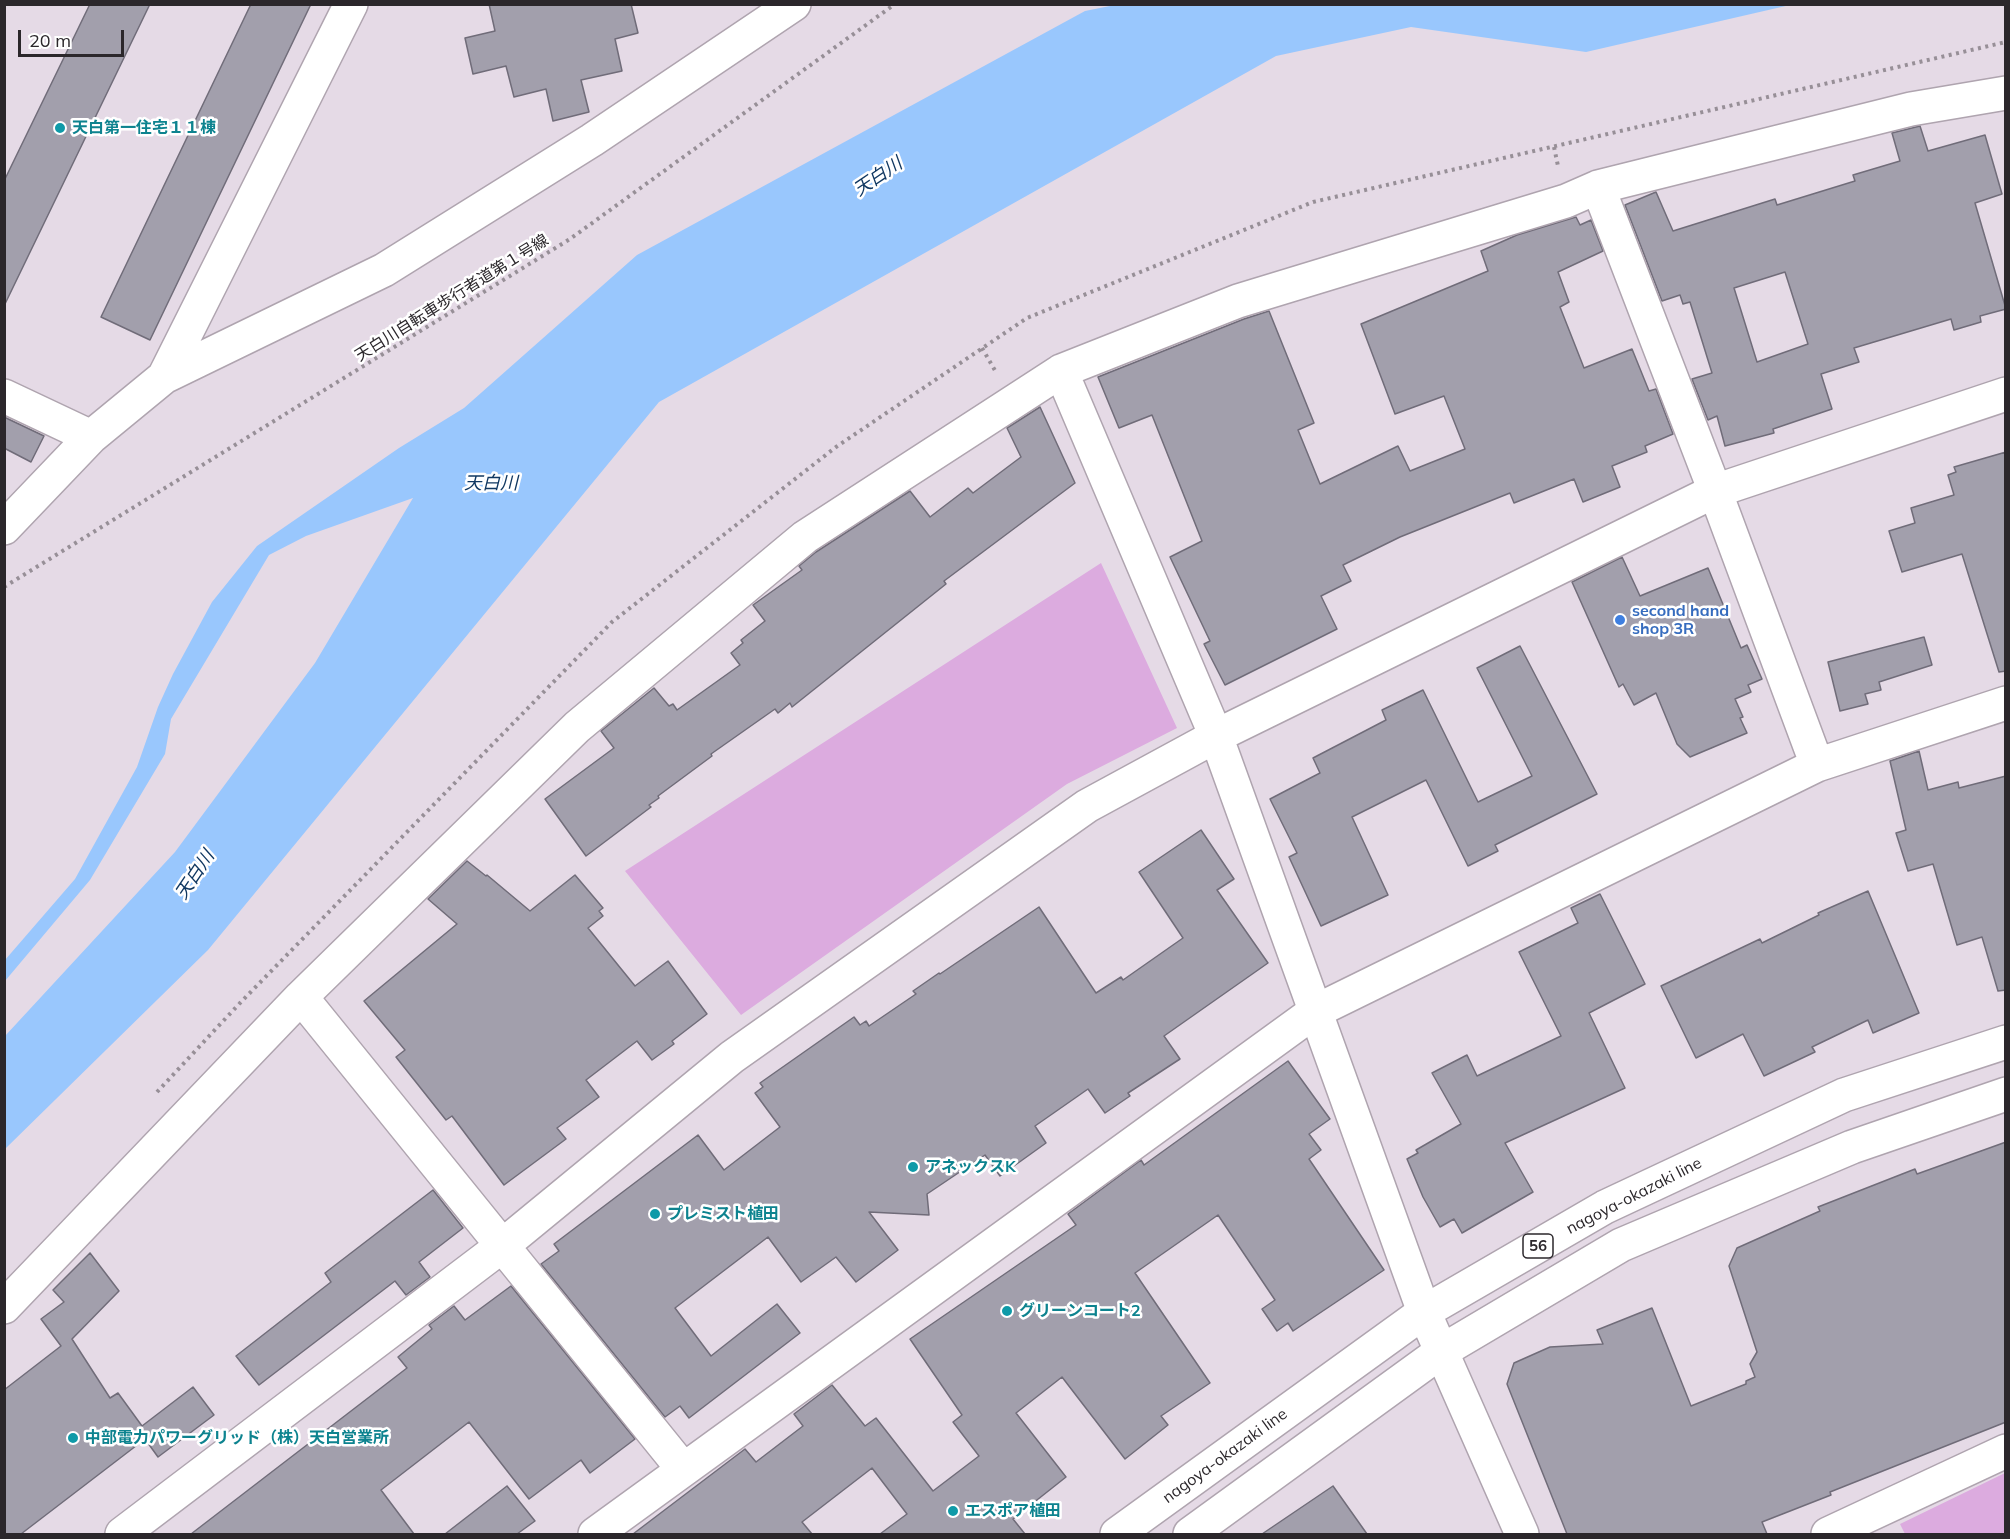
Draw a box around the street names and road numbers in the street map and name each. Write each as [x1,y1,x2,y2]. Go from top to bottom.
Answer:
street label: 天白川自転車歩行者道第１号線 [352,231,552,365]
street label: nagoya-okazaki line [1563,1154,1705,1238]
road number: 56 [1523,1234,1553,1258]
street label: nagoya-okazaki line [1159,1404,1291,1508]

